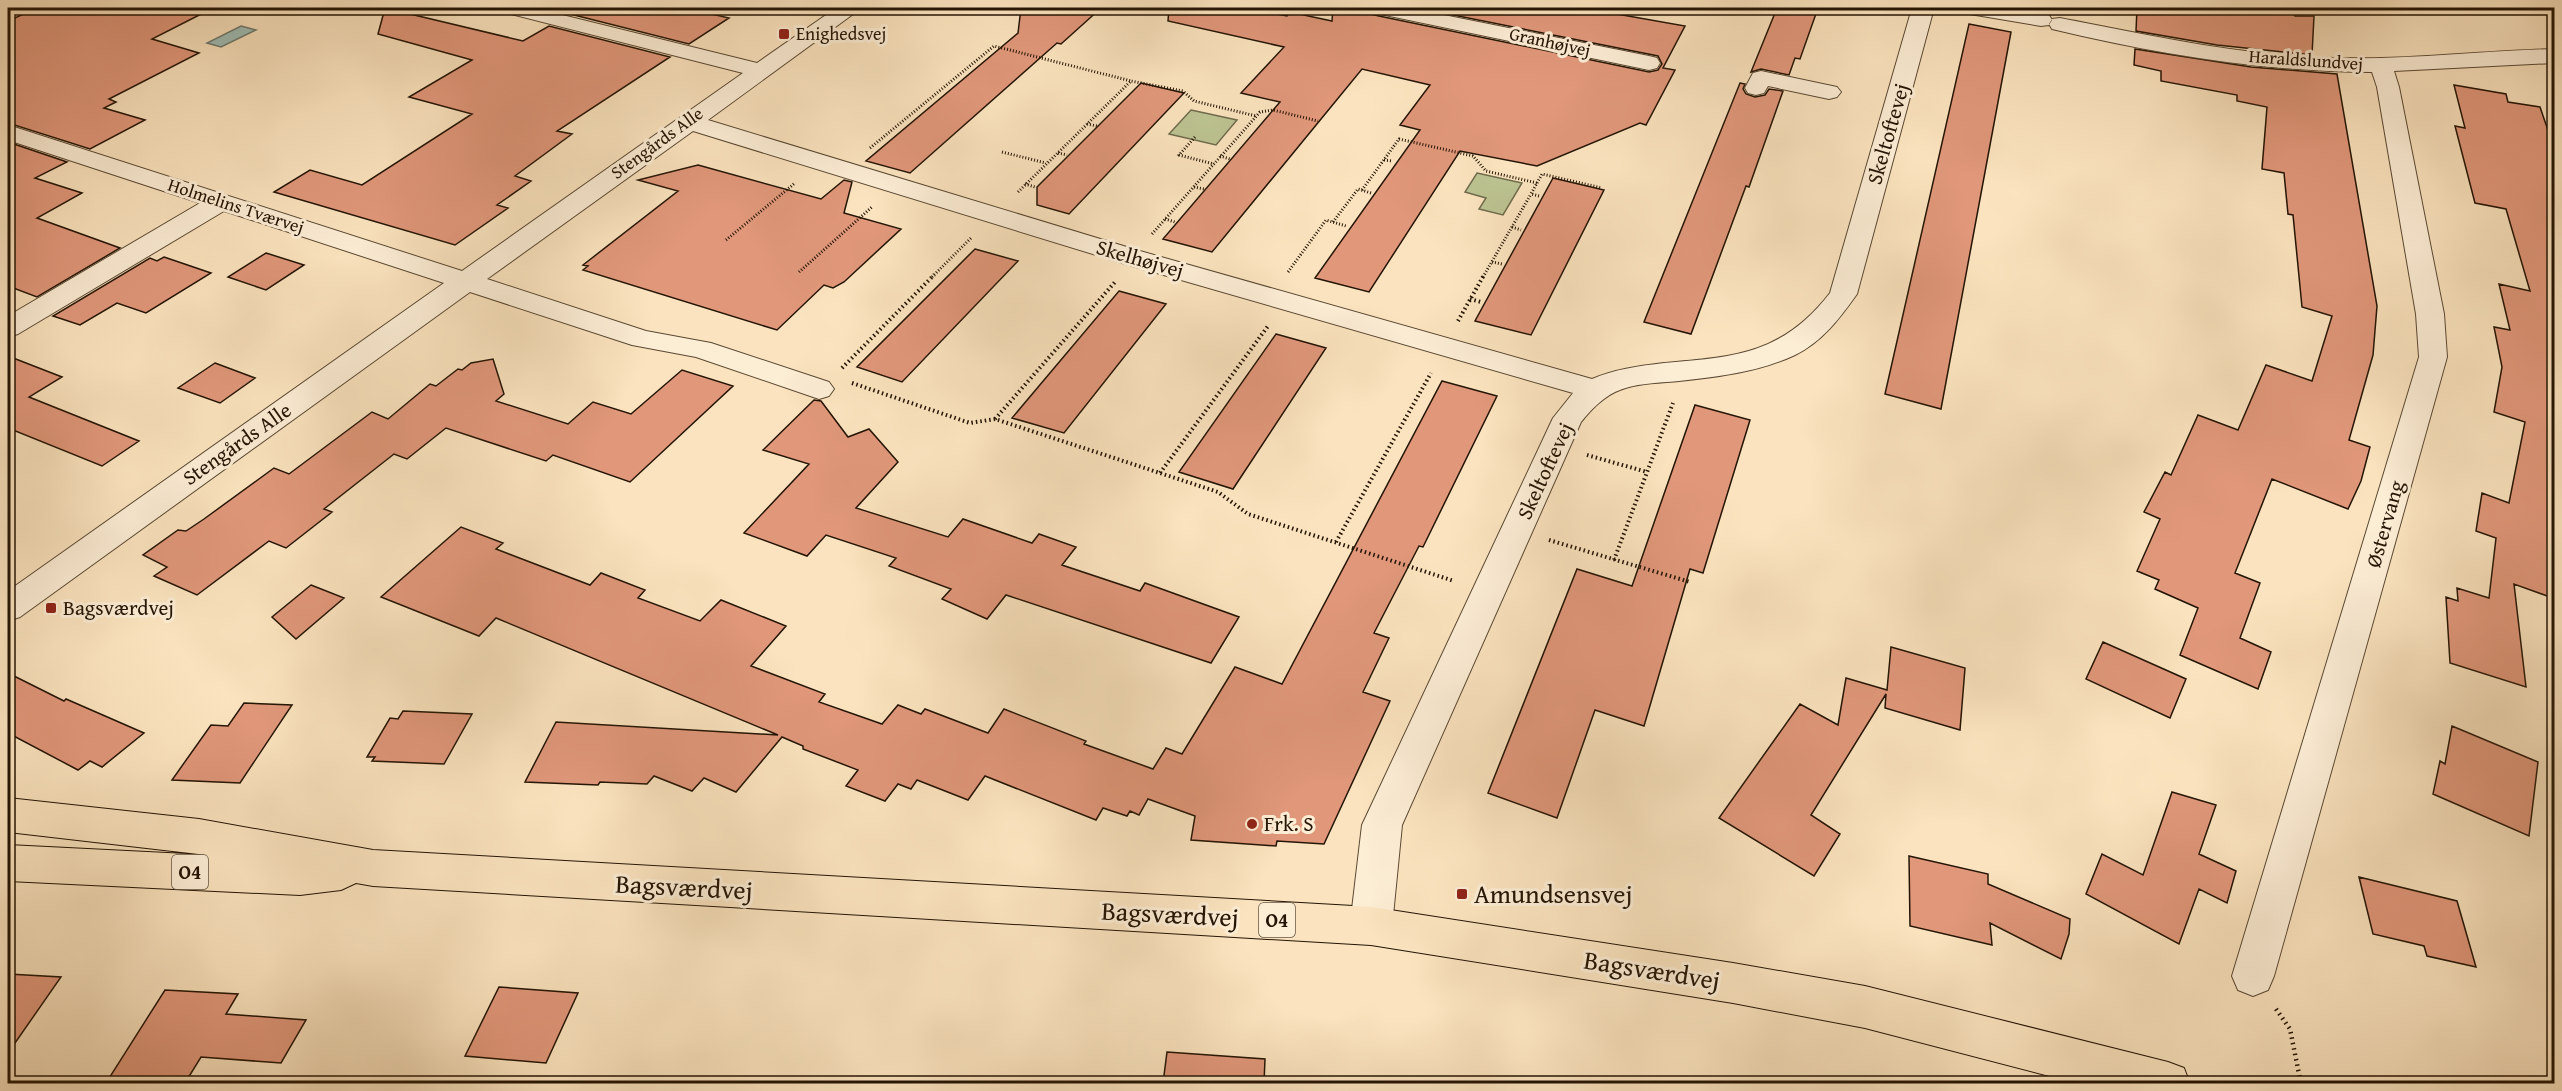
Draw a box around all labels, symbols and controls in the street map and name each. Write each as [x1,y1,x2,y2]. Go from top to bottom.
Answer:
place label: Enighedsvej [796,20,886,47]
street label: Granhøjvej [1507,20,1593,63]
marker: Enighedsvej [777,27,791,41]
street label: Haraldslundvej [2248,42,2364,77]
street label: Skeltoftevej [1858,80,1917,188]
street label: Stengårds Alle [605,100,709,185]
street label: Holmelins Tværvej [165,171,308,240]
street label: Skelhøjvej [1093,231,1188,286]
street label: Stengårds Alle [176,394,298,493]
street label: Skeltoftevej [1509,417,1581,524]
street label: Østervang [2357,476,2412,571]
place label: Bagsværdvej [63,592,174,623]
marker: Bagsværdvej [44,601,58,615]
place label: Frk. S [1264,808,1314,839]
marker: Frk. S [1245,817,1259,831]
road number: O4 [172,855,208,889]
street label: Bagsværdvej [614,863,754,910]
place label: Amundsensvej [1474,874,1633,913]
marker: Amundsensvej [1455,887,1469,901]
street label: Bagsværdvej [1100,890,1240,937]
road number: O4 [1259,903,1295,937]
street label: Bagsværdvej [1581,939,1723,1000]

